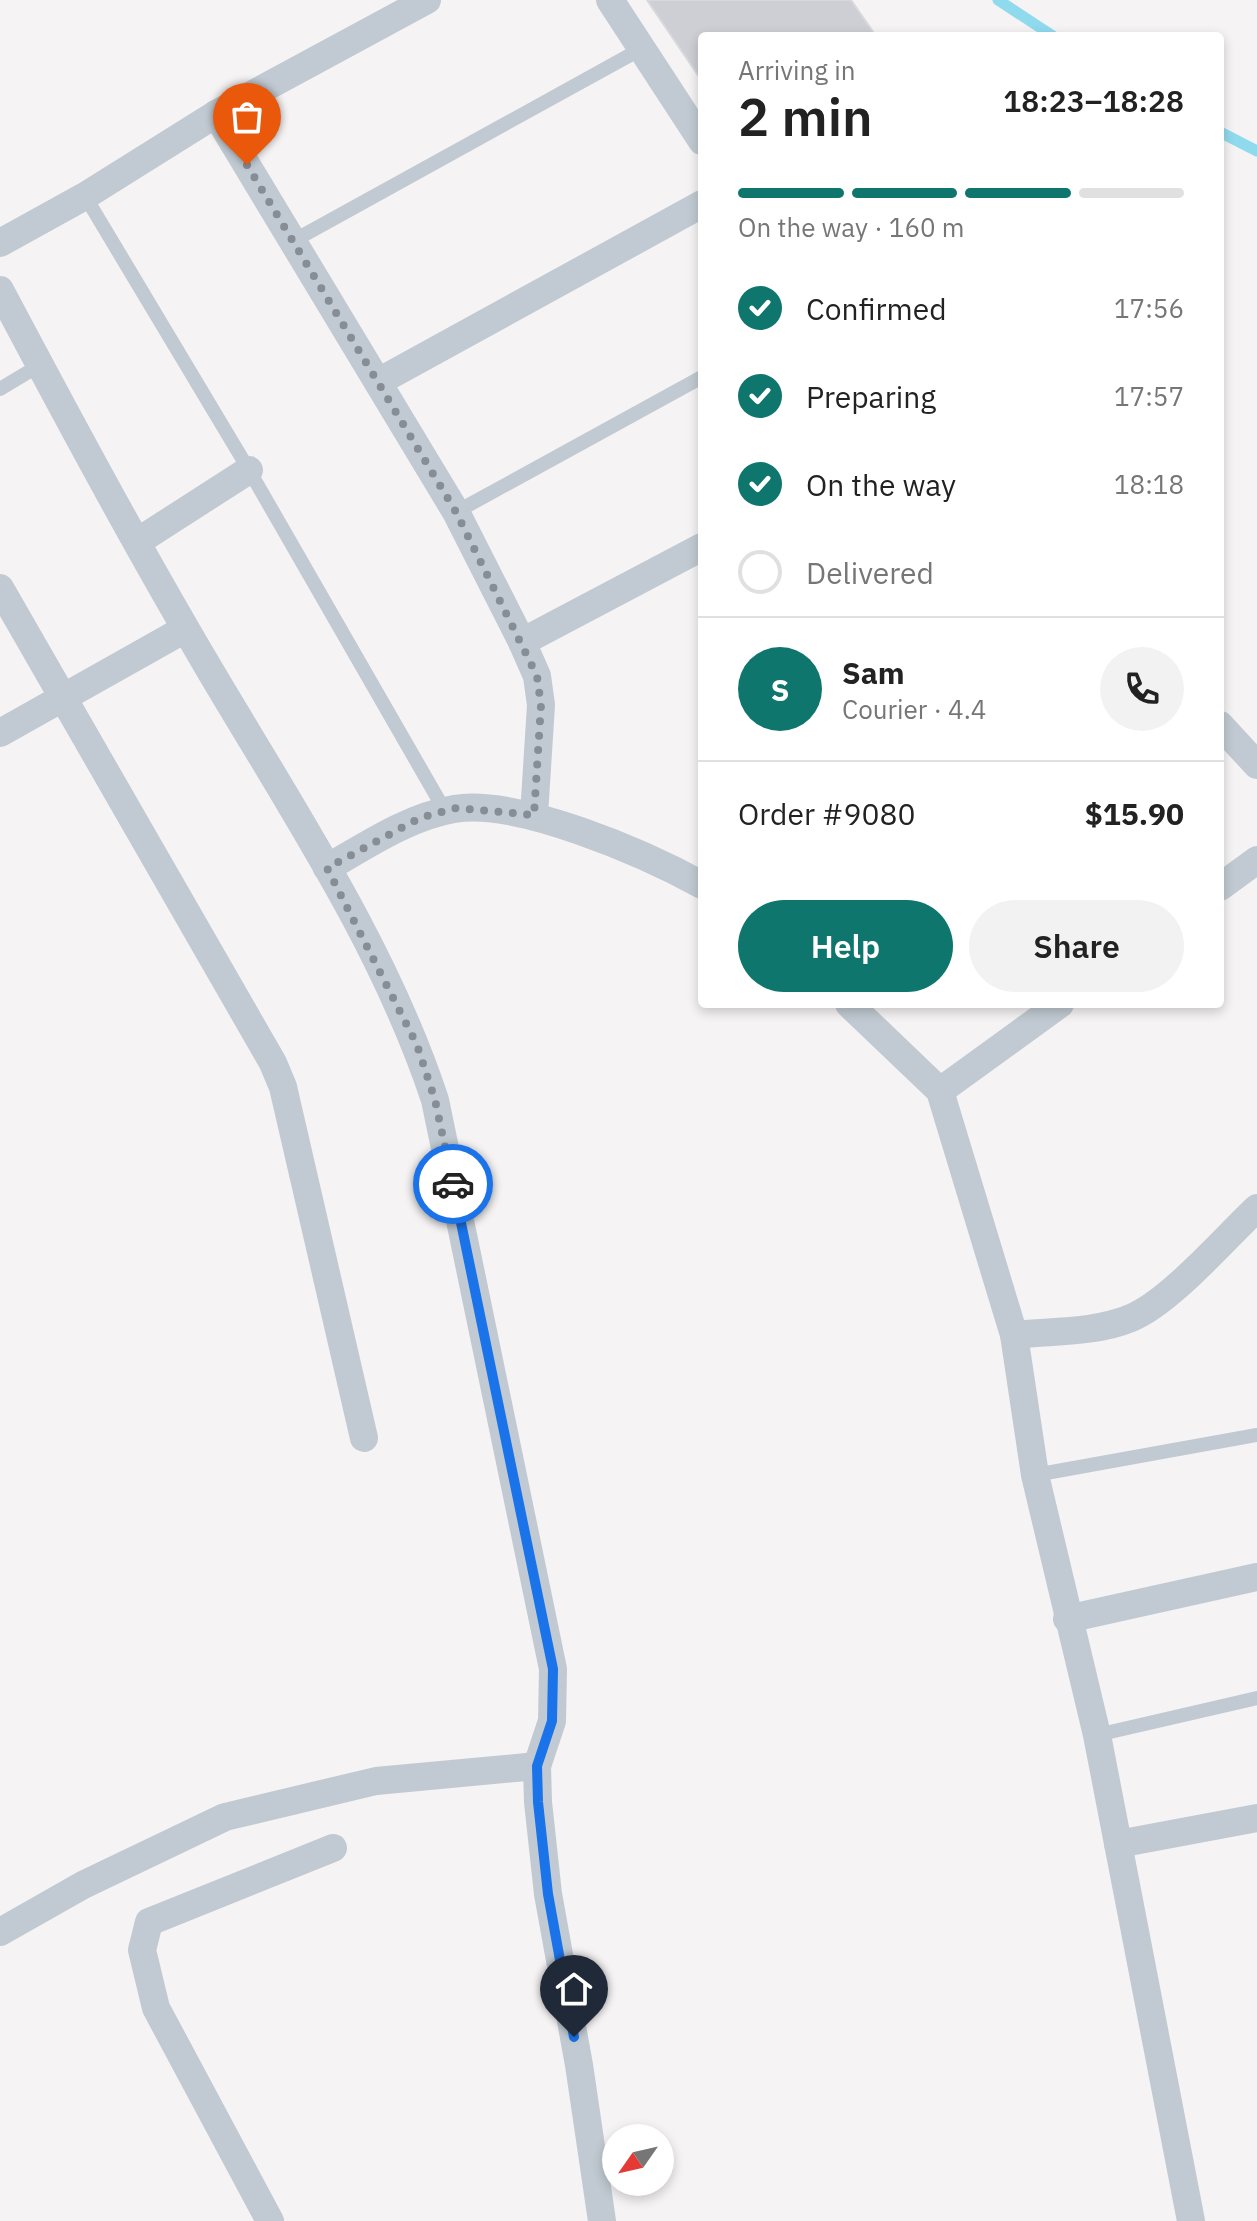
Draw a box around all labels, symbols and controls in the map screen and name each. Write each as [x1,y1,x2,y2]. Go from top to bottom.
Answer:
text: Arriving in [738,53,855,87]
text: 18:23–18:28 [1003,81,1184,120]
pin [213,83,281,165]
text: 2 min [738,83,873,150]
icon: bag [225,95,269,139]
text: On the way · 160 m [738,210,964,244]
icon: check [738,286,782,330]
text: Confirmed [806,289,947,328]
text: 17:56 [1114,291,1184,325]
icon: check [738,374,782,418]
text: Preparing [806,377,936,416]
text: 17:57 [1114,379,1184,413]
icon: check [738,462,782,506]
text: On the way [806,465,956,504]
text: 18:18 [1114,467,1184,501]
text: Delivered [806,553,934,592]
button: phone [1100,647,1184,731]
text: Sam [842,653,905,692]
text: S [771,670,789,709]
text: Courier · 4.4 [842,692,986,726]
text: Order #9080 [738,794,915,833]
text: $15.90 [1085,794,1184,833]
button: Help [738,900,953,992]
button: Share [969,900,1184,992]
courier [413,1144,493,1224]
icon: car [431,1162,475,1206]
pin [540,1955,608,2037]
icon: home [552,1967,596,2011]
north arrow [602,2124,674,2196]
map controls [602,2124,674,2196]

